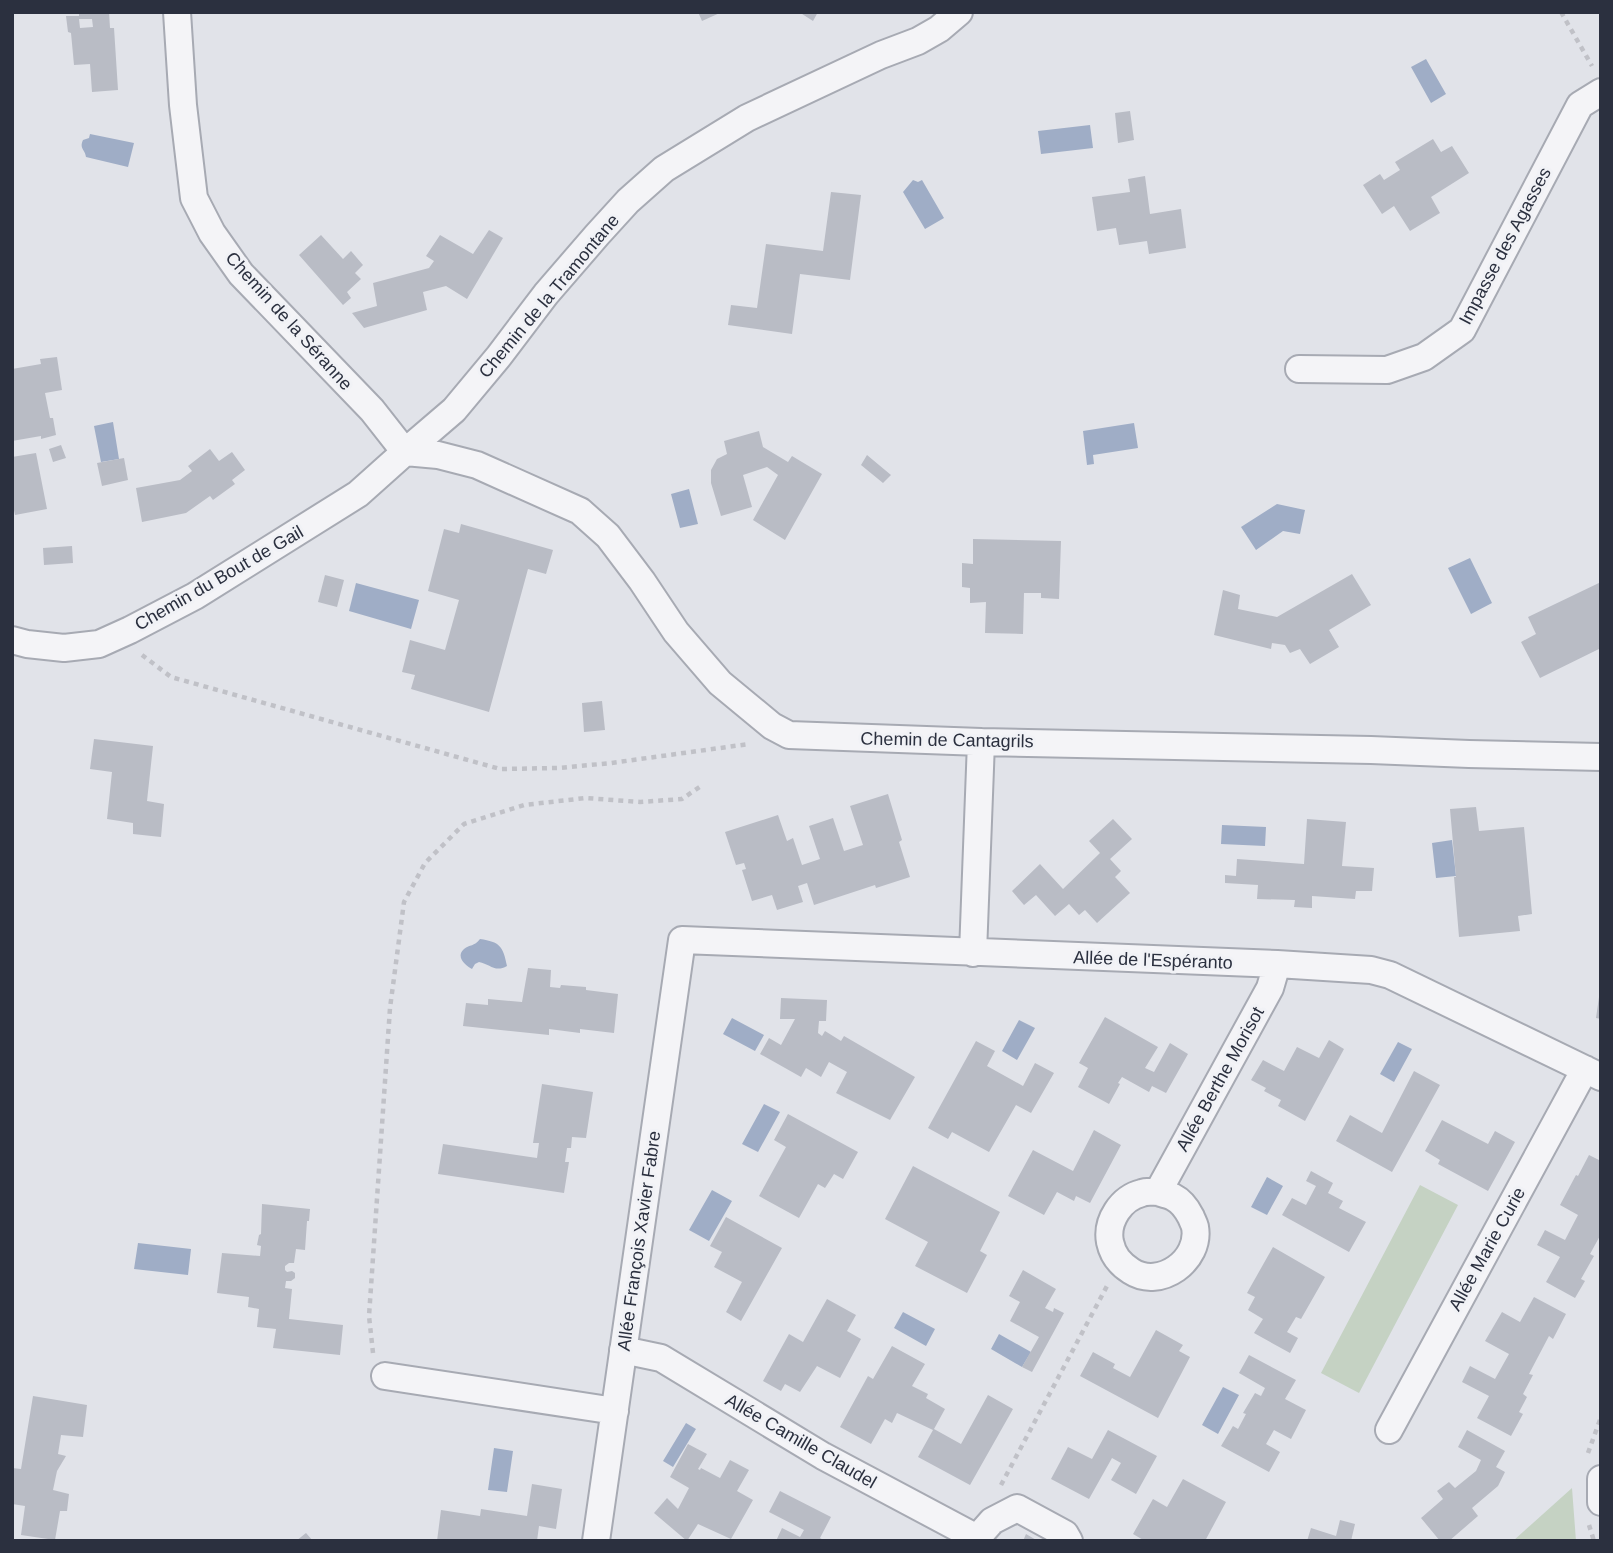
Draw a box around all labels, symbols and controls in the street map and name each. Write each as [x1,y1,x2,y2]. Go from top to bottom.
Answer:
street label: Impasse des Agasses [1455,164,1555,328]
street label: Chemin de la Tramontane [475,210,623,382]
street label: Chemin de la Séranne [222,248,356,394]
street label: Chemin du Bout de Gail [131,522,307,634]
street label: Chemin de Cantagrils [860,728,1034,752]
street label: Allée de l'Espéranto [1073,947,1233,973]
street label: Allée Berthe Morisot [1172,1003,1268,1155]
street label: Allée François Xavier Fabre [614,1130,664,1352]
street label: Allée Marie Curie [1445,1184,1529,1314]
street label: Allée Camille Claudel [722,1390,880,1492]

